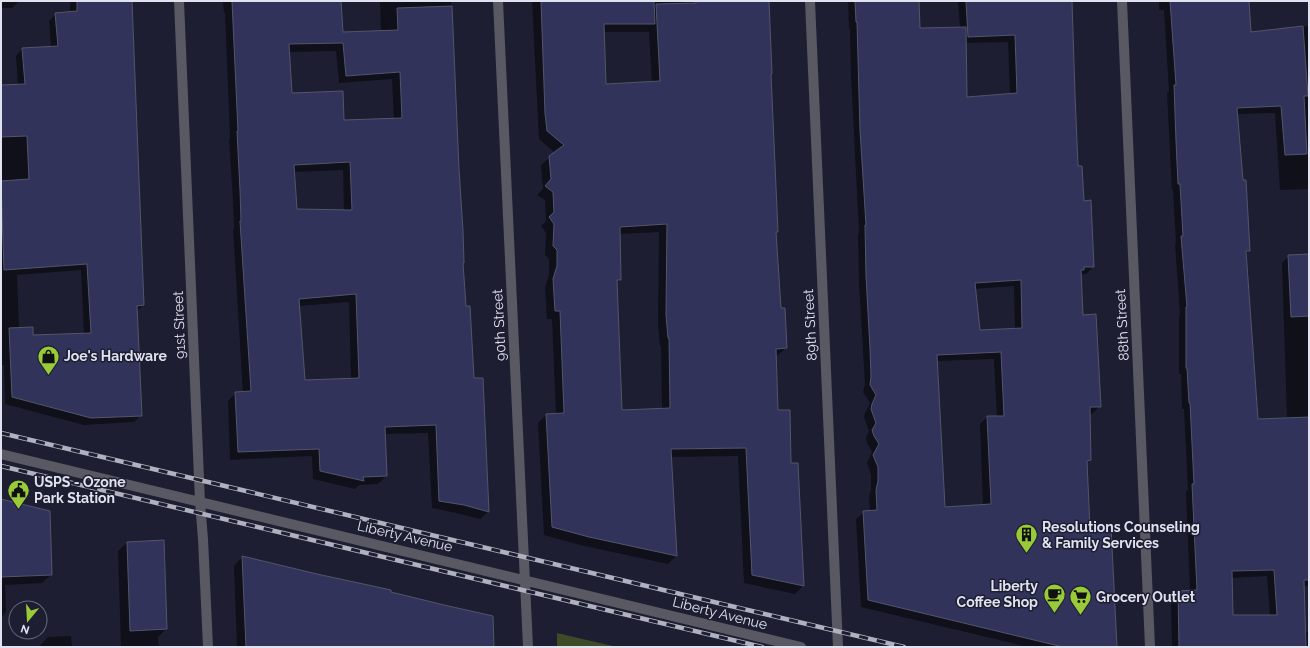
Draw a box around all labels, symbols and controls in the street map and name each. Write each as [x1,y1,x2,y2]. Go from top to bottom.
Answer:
street label: 90th Street [489,288,509,361]
street label: 89th Street [800,288,820,361]
street label: 88th Street [1112,288,1132,361]
street label: 91st Street [170,290,188,359]
shop icon: Joe's Hardware [35,343,61,376]
place label: Joe's Hardware [64,348,167,364]
place label: USPS - Ozone Park Station [34,474,126,506]
public building icon: USPS - Ozone Park Station [5,477,31,510]
street label: Liberty Avenue [356,517,454,555]
place label: Resolutions Counseling & Family Services [1042,519,1200,551]
building icon: Resolutions Counseling & Family Services [1014,522,1040,555]
place label: Liberty Coffee Shop [957,578,1038,610]
cafe icon: Liberty Coffee Shop [1041,581,1067,614]
supermarket icon: Grocery Outlet [1067,584,1093,617]
place label: Grocery Outlet [1096,589,1196,605]
street label: Liberty Avenue [671,593,769,633]
north arrow [8,600,48,640]
text: N [19,622,31,637]

